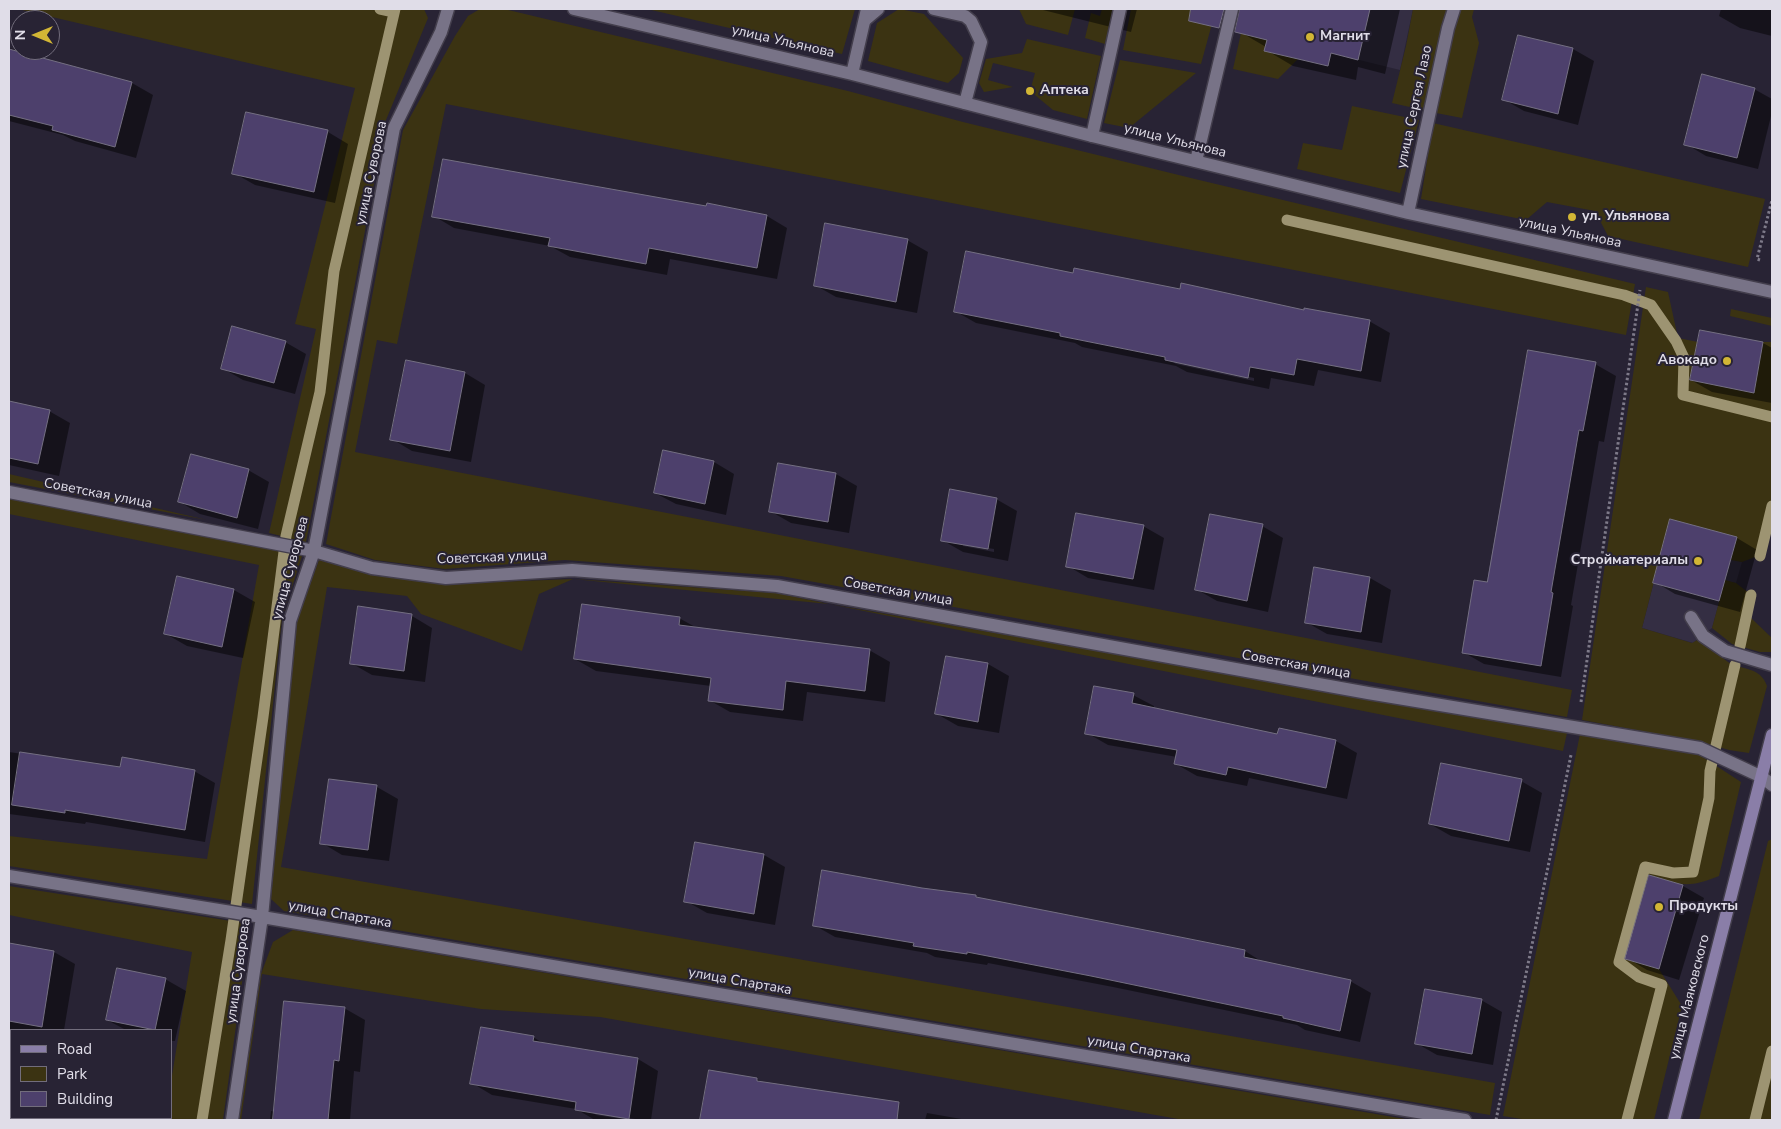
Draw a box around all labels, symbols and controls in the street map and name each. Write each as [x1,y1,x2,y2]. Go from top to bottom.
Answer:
north arrow [10,10,60,60]
street label: улица Ульянова [730,22,836,62]
place label: Магнит [1320,29,1370,45]
text: N [11,30,30,40]
marker: Магнит [1304,31,1316,43]
street label: улица Сергея Лазо [1394,44,1436,170]
place label: Аптека [1040,83,1089,99]
marker: Аптека [1024,85,1036,97]
street label: улица Суворова [353,119,391,227]
street label: улица Ульянова [1122,120,1228,162]
place label: ул. Ульянова [1582,209,1670,225]
marker: ул. Ульянова [1566,211,1578,223]
street label: улица Ульянова [1517,214,1623,252]
place label: Авокадо [1658,353,1717,369]
marker: Авокадо [1721,355,1733,367]
street label: Советская улица [42,475,154,513]
street label: улица Суворова [269,515,313,621]
street label: Советская улица [437,548,547,568]
place label: Стройматериалы [1571,553,1688,569]
marker: Стройматериалы [1692,555,1704,567]
street label: Советская улица [842,574,954,610]
street label: Советская улица [1240,647,1352,683]
street label: улица Спартака [287,898,393,932]
place label: Продукты [1669,899,1738,915]
marker: Продукты [1653,901,1665,913]
street label: улица Суворова [223,917,255,1025]
street label: улица Маяковского [1666,933,1714,1061]
street label: улица Спартака [687,965,793,999]
legend [10,1029,172,1119]
street label: улица Спартака [1086,1033,1192,1067]
text: Road [57,1039,92,1059]
text: Park [57,1064,87,1084]
text: Building [57,1089,113,1109]

